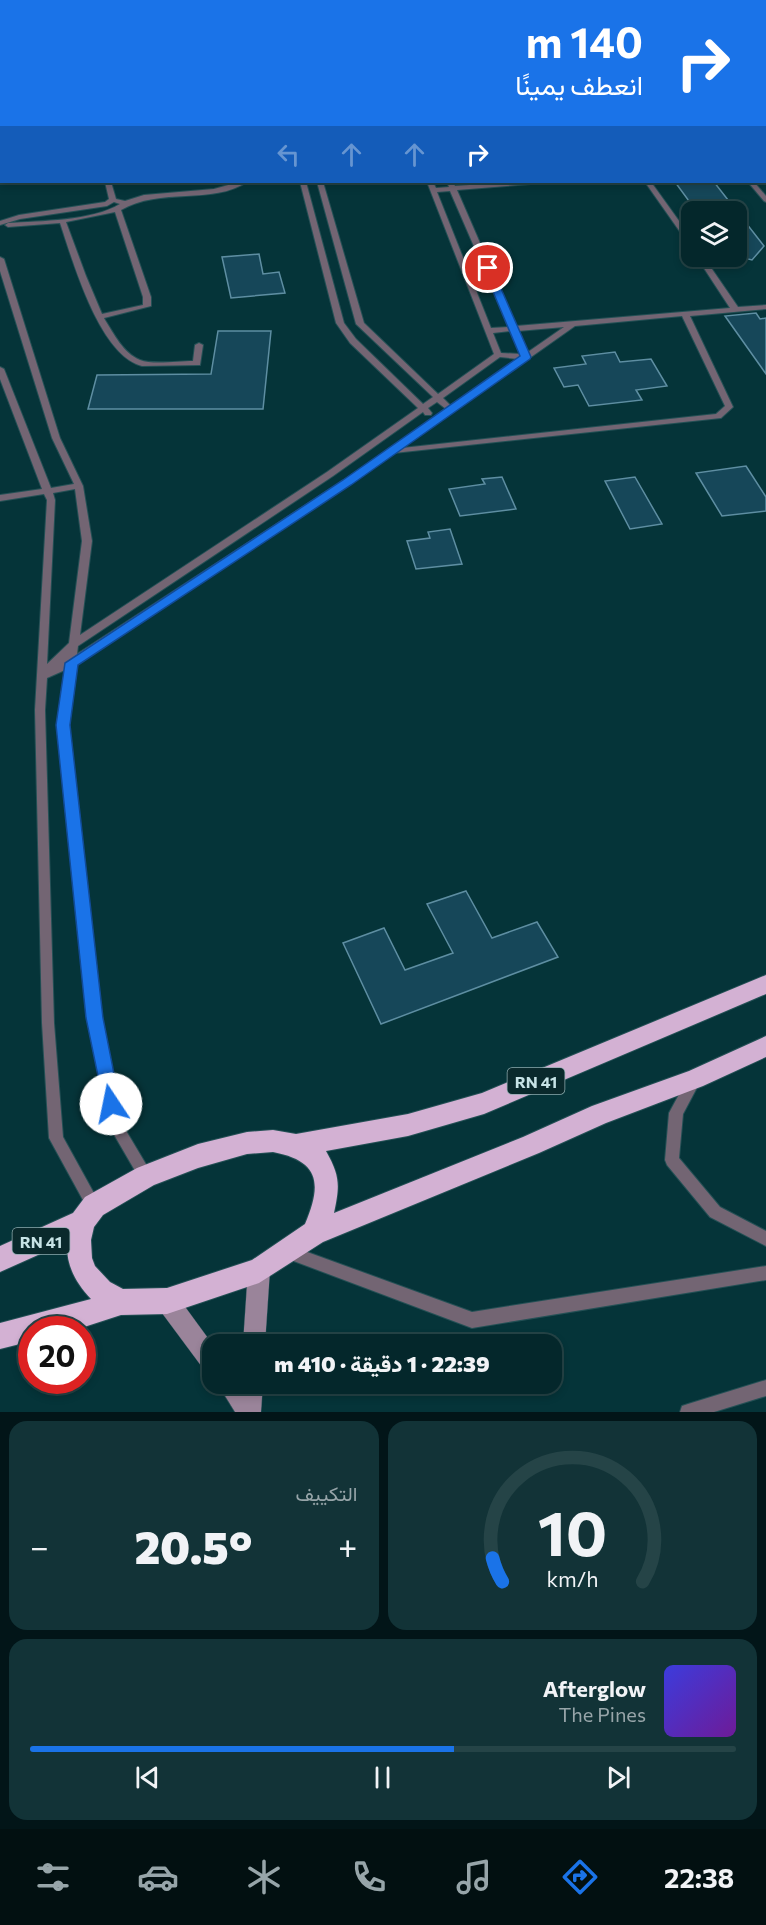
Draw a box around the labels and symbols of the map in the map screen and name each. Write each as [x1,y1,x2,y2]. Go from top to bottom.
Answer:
pin [462,242,513,293]
road number: RN 41 [508,1068,564,1094]
position arrow [79,1072,143,1136]
road number: RN 41 [12,1228,70,1254]
speed limit sign: 20 [18,1316,96,1394]

